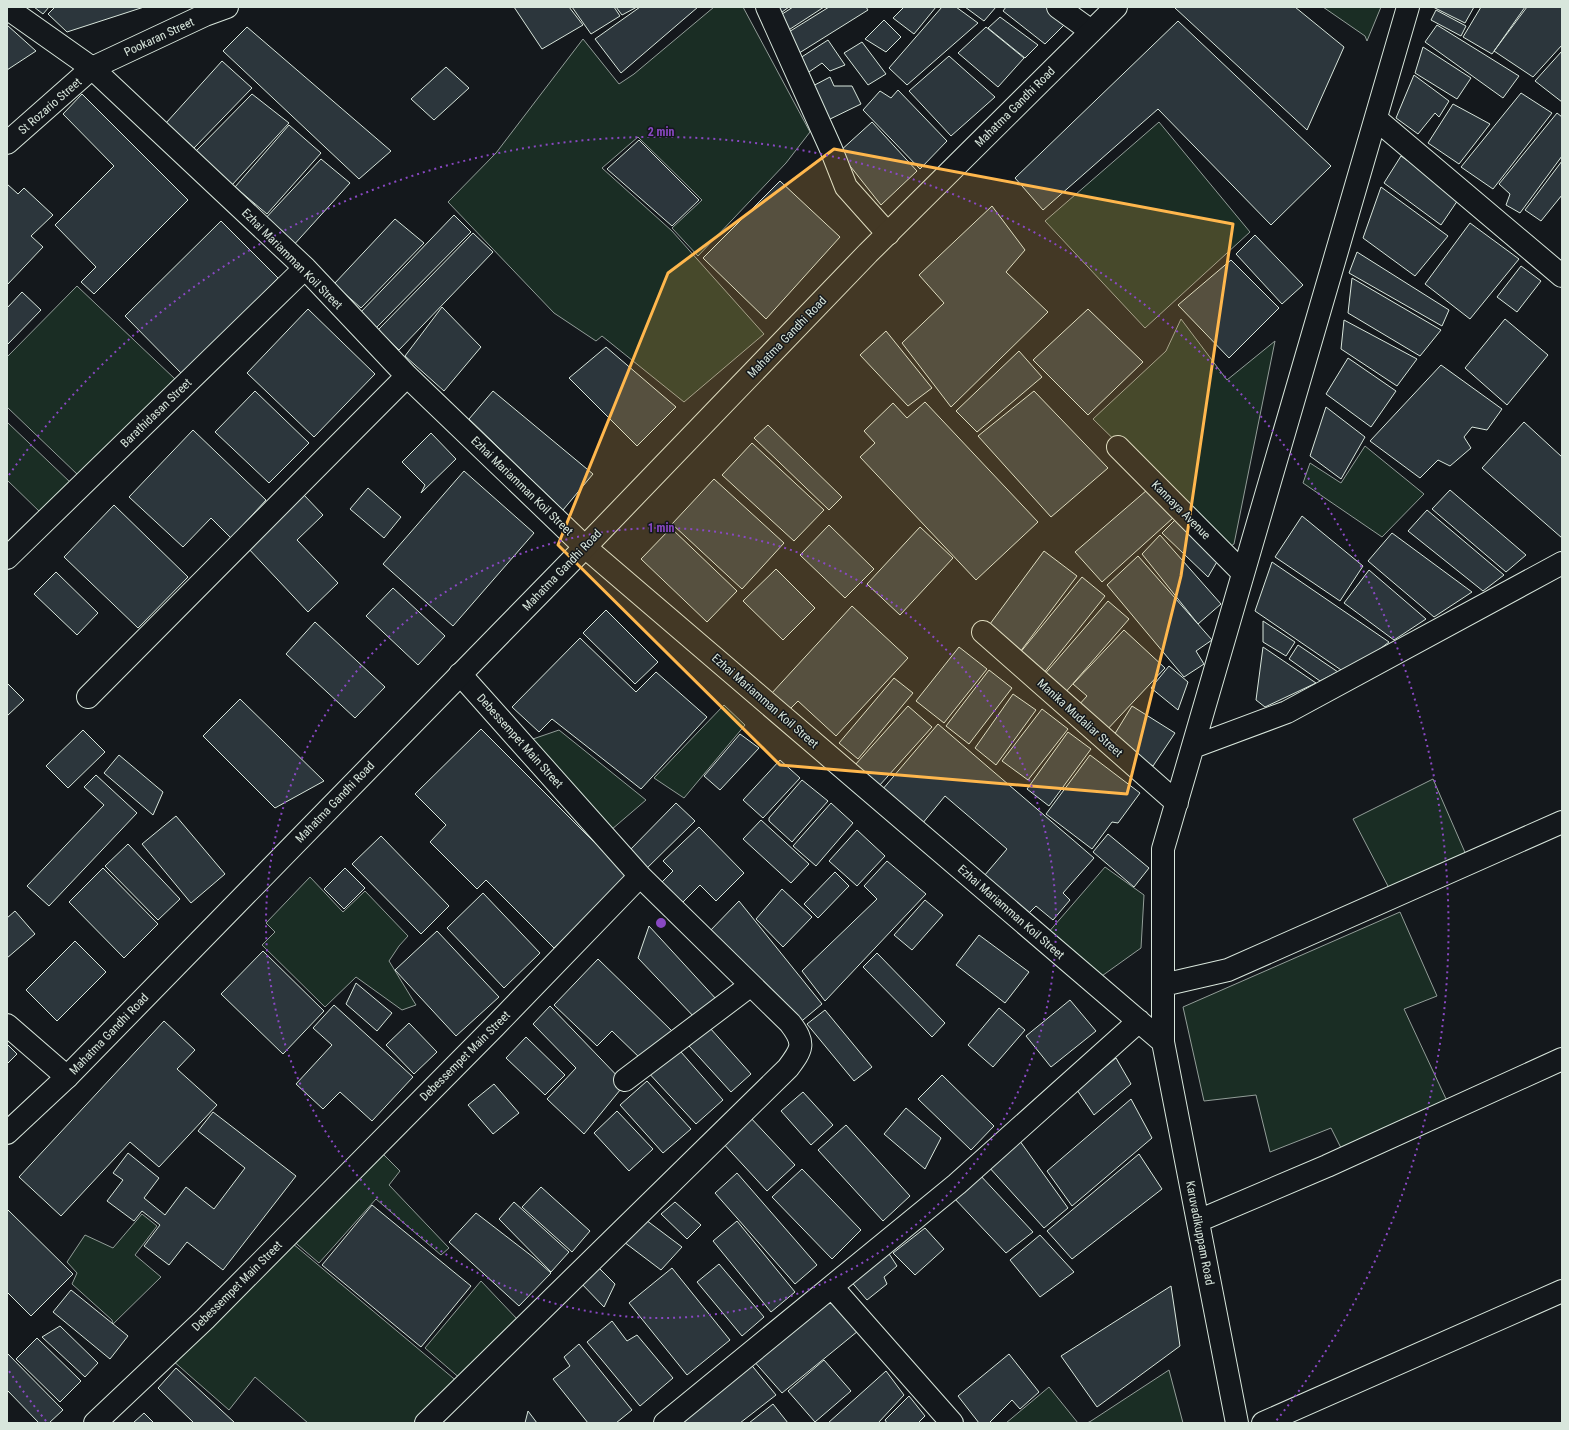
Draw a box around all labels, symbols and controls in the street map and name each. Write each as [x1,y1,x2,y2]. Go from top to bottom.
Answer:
street label: Pookaran Street [122,14,197,59]
street label: Mahatma Gandhi Road [972,64,1058,150]
street label: St Rozario Street [16,74,85,137]
text: 2 min [648,125,674,139]
street label: Ezhai Mariamman Koil Street [239,206,345,312]
street label: Mahatma Gandhi Road [745,293,829,381]
street label: Barathidasan Street [118,375,195,450]
street label: Ezhai Mariamman Koil Street [468,434,576,539]
street label: Kannaya Avenue [1149,478,1214,543]
text: 1 min [648,521,674,535]
street label: Mahatma Gandhi Road [520,526,604,614]
street label: Ezhai Mariamman Koil Street [709,651,821,751]
street label: Manika Mudaliar Street [1035,676,1126,760]
street label: Debessempet Main Street [474,691,566,791]
street label: Mahatma Gandhi Road [293,758,377,846]
street label: Ezhai Mariamman Koil Street [955,862,1067,962]
centre of rings [654,916,668,930]
street label: Mahatma Gandhi Road [67,990,151,1078]
street label: Debessempet Main Street [417,1008,513,1104]
street label: Karuvadikuppam Road [1183,1180,1217,1286]
street label: Debessempet Main Street [189,1238,285,1334]

